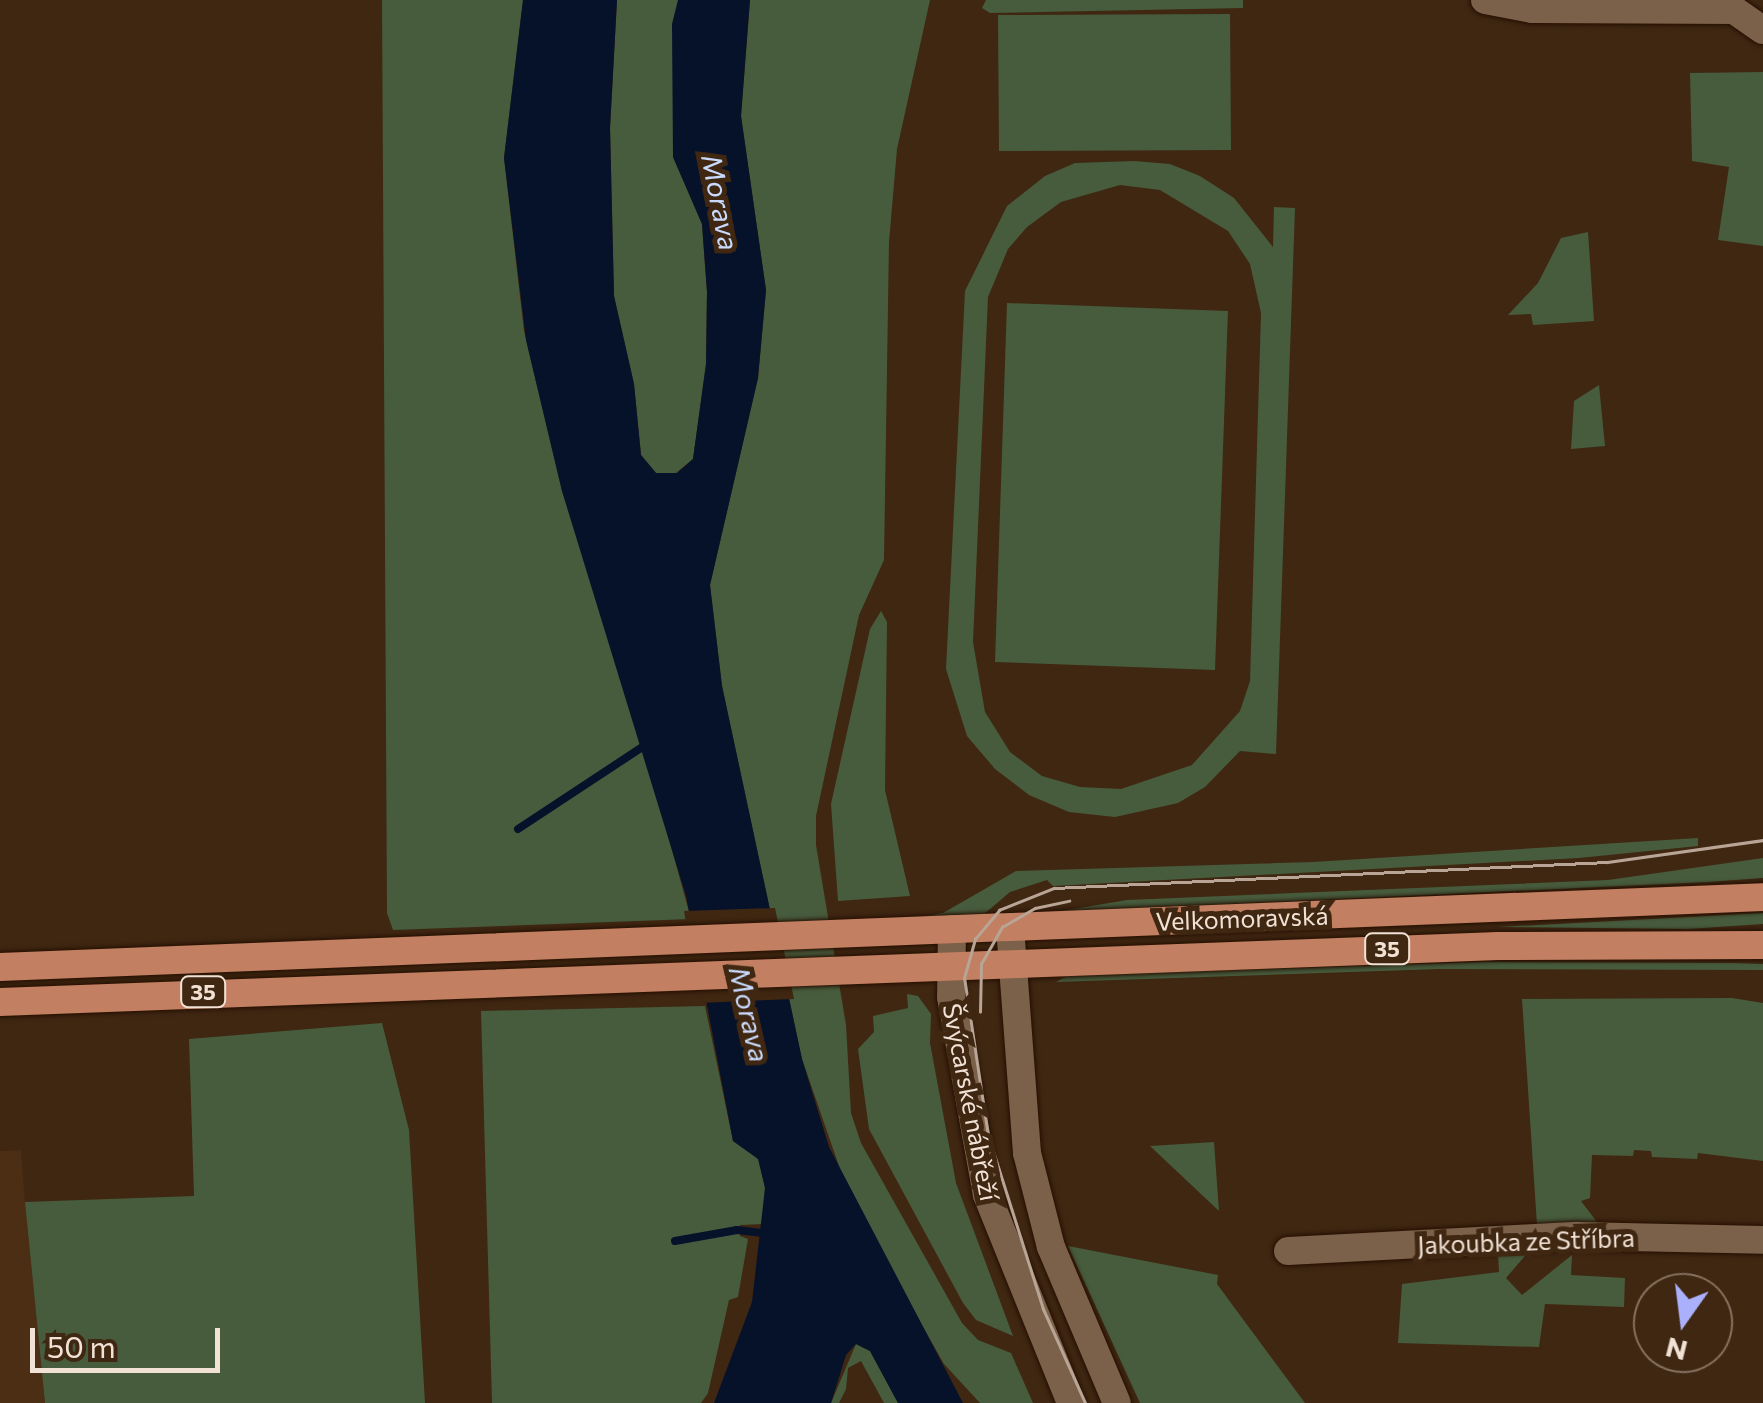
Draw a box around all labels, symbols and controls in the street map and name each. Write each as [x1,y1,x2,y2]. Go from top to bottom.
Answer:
water label: Morava [695,151,747,253]
street label: Velkomoravská [1155,900,1329,936]
road number: 35 [1362,932,1412,966]
water label: Morava [723,963,777,1065]
road number: 35 [178,975,228,1009]
street label: Švýcarské nábřeží [937,1001,1005,1203]
street label: Jakoubka ze Stříbra [1417,1222,1635,1260]
north arrow [1633,1273,1733,1373]
scale bar [35,1308,225,1370]
text: 50 m [47,1327,116,1364]
text: N [1662,1331,1691,1369]

